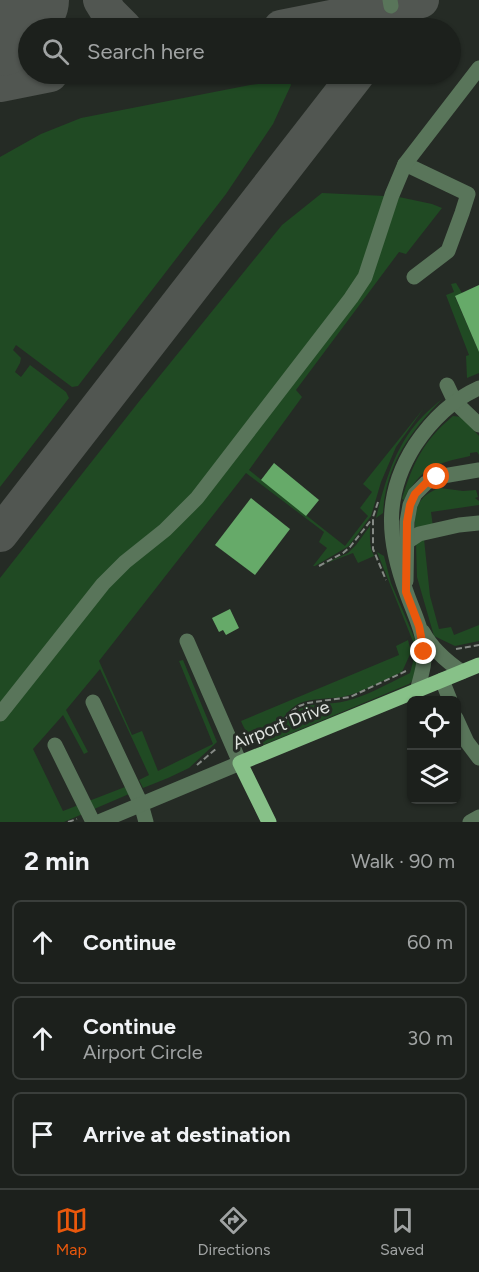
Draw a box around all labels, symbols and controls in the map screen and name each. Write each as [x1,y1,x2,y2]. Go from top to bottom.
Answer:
search box [18,18,461,84]
icon: search [39,35,72,68]
text: Search here [87,38,205,65]
route start [423,463,449,489]
route end [410,638,436,664]
street label: Airport Drive [229,696,333,754]
map controls [407,696,461,804]
button: locate [407,696,461,750]
button: layers [407,750,461,804]
text: 2 min [24,845,90,877]
text: Walk · 90 m [351,849,455,873]
icon: ahead [26,926,59,959]
text: Continue [83,929,176,956]
text: 60 m [407,930,453,954]
text: Continue [83,1013,176,1040]
icon: ahead [26,1022,59,1055]
text: 30 m [407,1026,453,1050]
text: Airport Circle [83,1040,203,1064]
icon: arrive [26,1118,59,1151]
text: Arrive at destination [83,1121,291,1148]
tab: Map [55,1204,88,1259]
tab: Directions [197,1204,270,1259]
tab: Saved [380,1204,424,1259]

